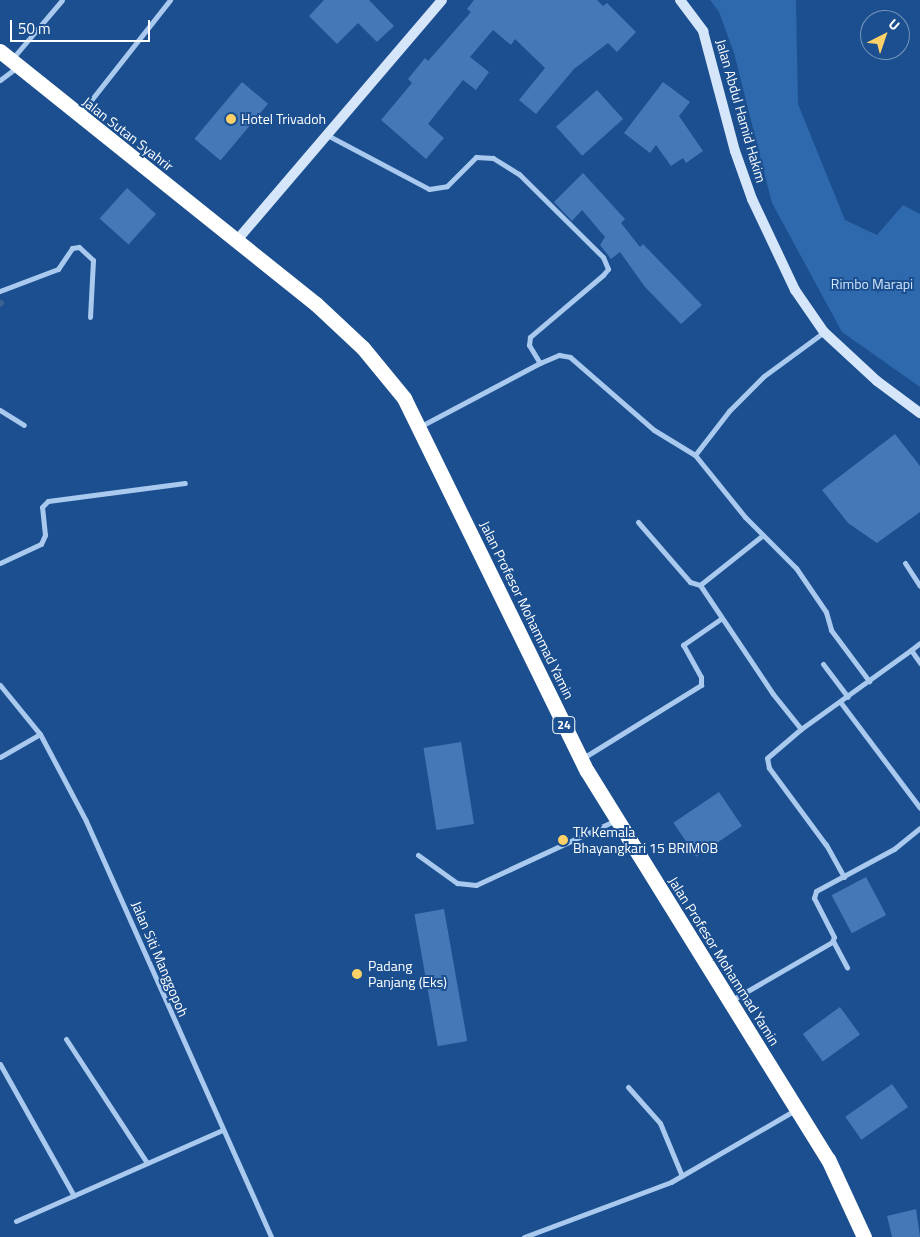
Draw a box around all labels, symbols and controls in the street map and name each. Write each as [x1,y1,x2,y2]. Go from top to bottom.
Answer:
scale bar [12,10,152,42]
north arrow [860,10,910,60]
text: U [884,13,905,35]
text: 50 m [18,17,51,40]
street label: Jalan Abdul Hamid Hakim [712,37,770,185]
street label: Jalan Sutan Syahrir [79,93,177,175]
place label: Hotel Trivadoh [241,111,326,127]
marker: Hotel Trivadoh [225,113,237,125]
park label: Rimbo Marapi [831,276,913,292]
street label: Jalan Profesor Mohammad Yamin [476,518,578,702]
road number: 24 [552,716,576,734]
place label: TK Kemala Bhayangkari 15 BRIMOB [573,824,718,856]
marker: TK Kemala Bhayangkari 15 BRIMOB [557,834,569,846]
street label: Jalan Profesor Mohammad Yamin [665,873,783,1049]
street label: Jalan Siti Manggopoh [128,899,192,1019]
place label: Padang Panjang (Eks) [368,958,447,990]
marker: Padang Panjang (Eks) [350,967,364,981]

